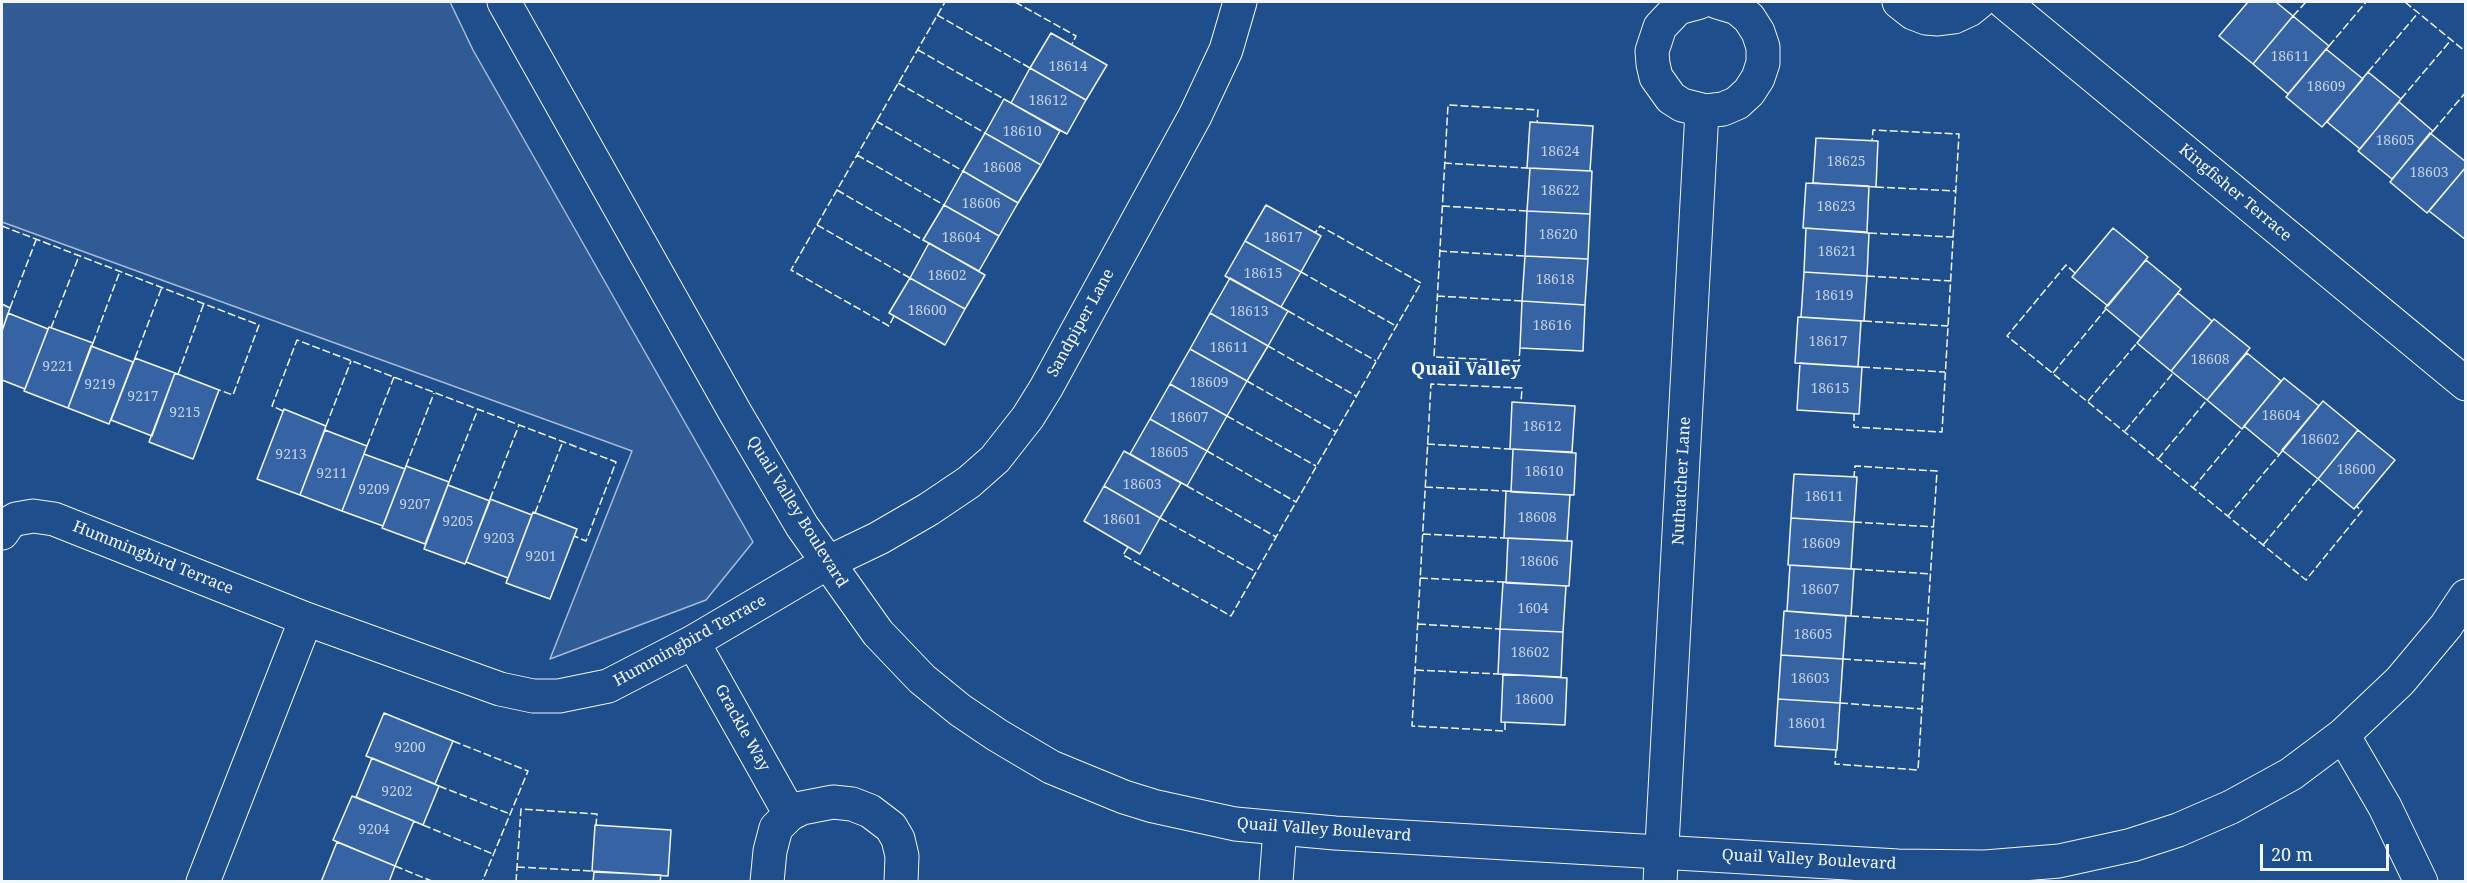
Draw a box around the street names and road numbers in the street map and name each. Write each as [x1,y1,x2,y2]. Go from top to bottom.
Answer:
street label: Kingfisher Terrace [2175,140,2295,246]
street label: Sandpiper Lane [1043,266,1119,380]
street label: Nuthatcher Lane [1669,416,1695,546]
street label: Quail Valley Boulevard [743,433,851,591]
street label: Hummingbird Terrace [70,517,236,599]
street label: Hummingbird Terrace [610,591,770,691]
street label: Grackle Way [710,681,774,775]
street label: Quail Valley Boulevard [1236,814,1412,846]
street label: Quail Valley Boulevard [1721,846,1897,874]

